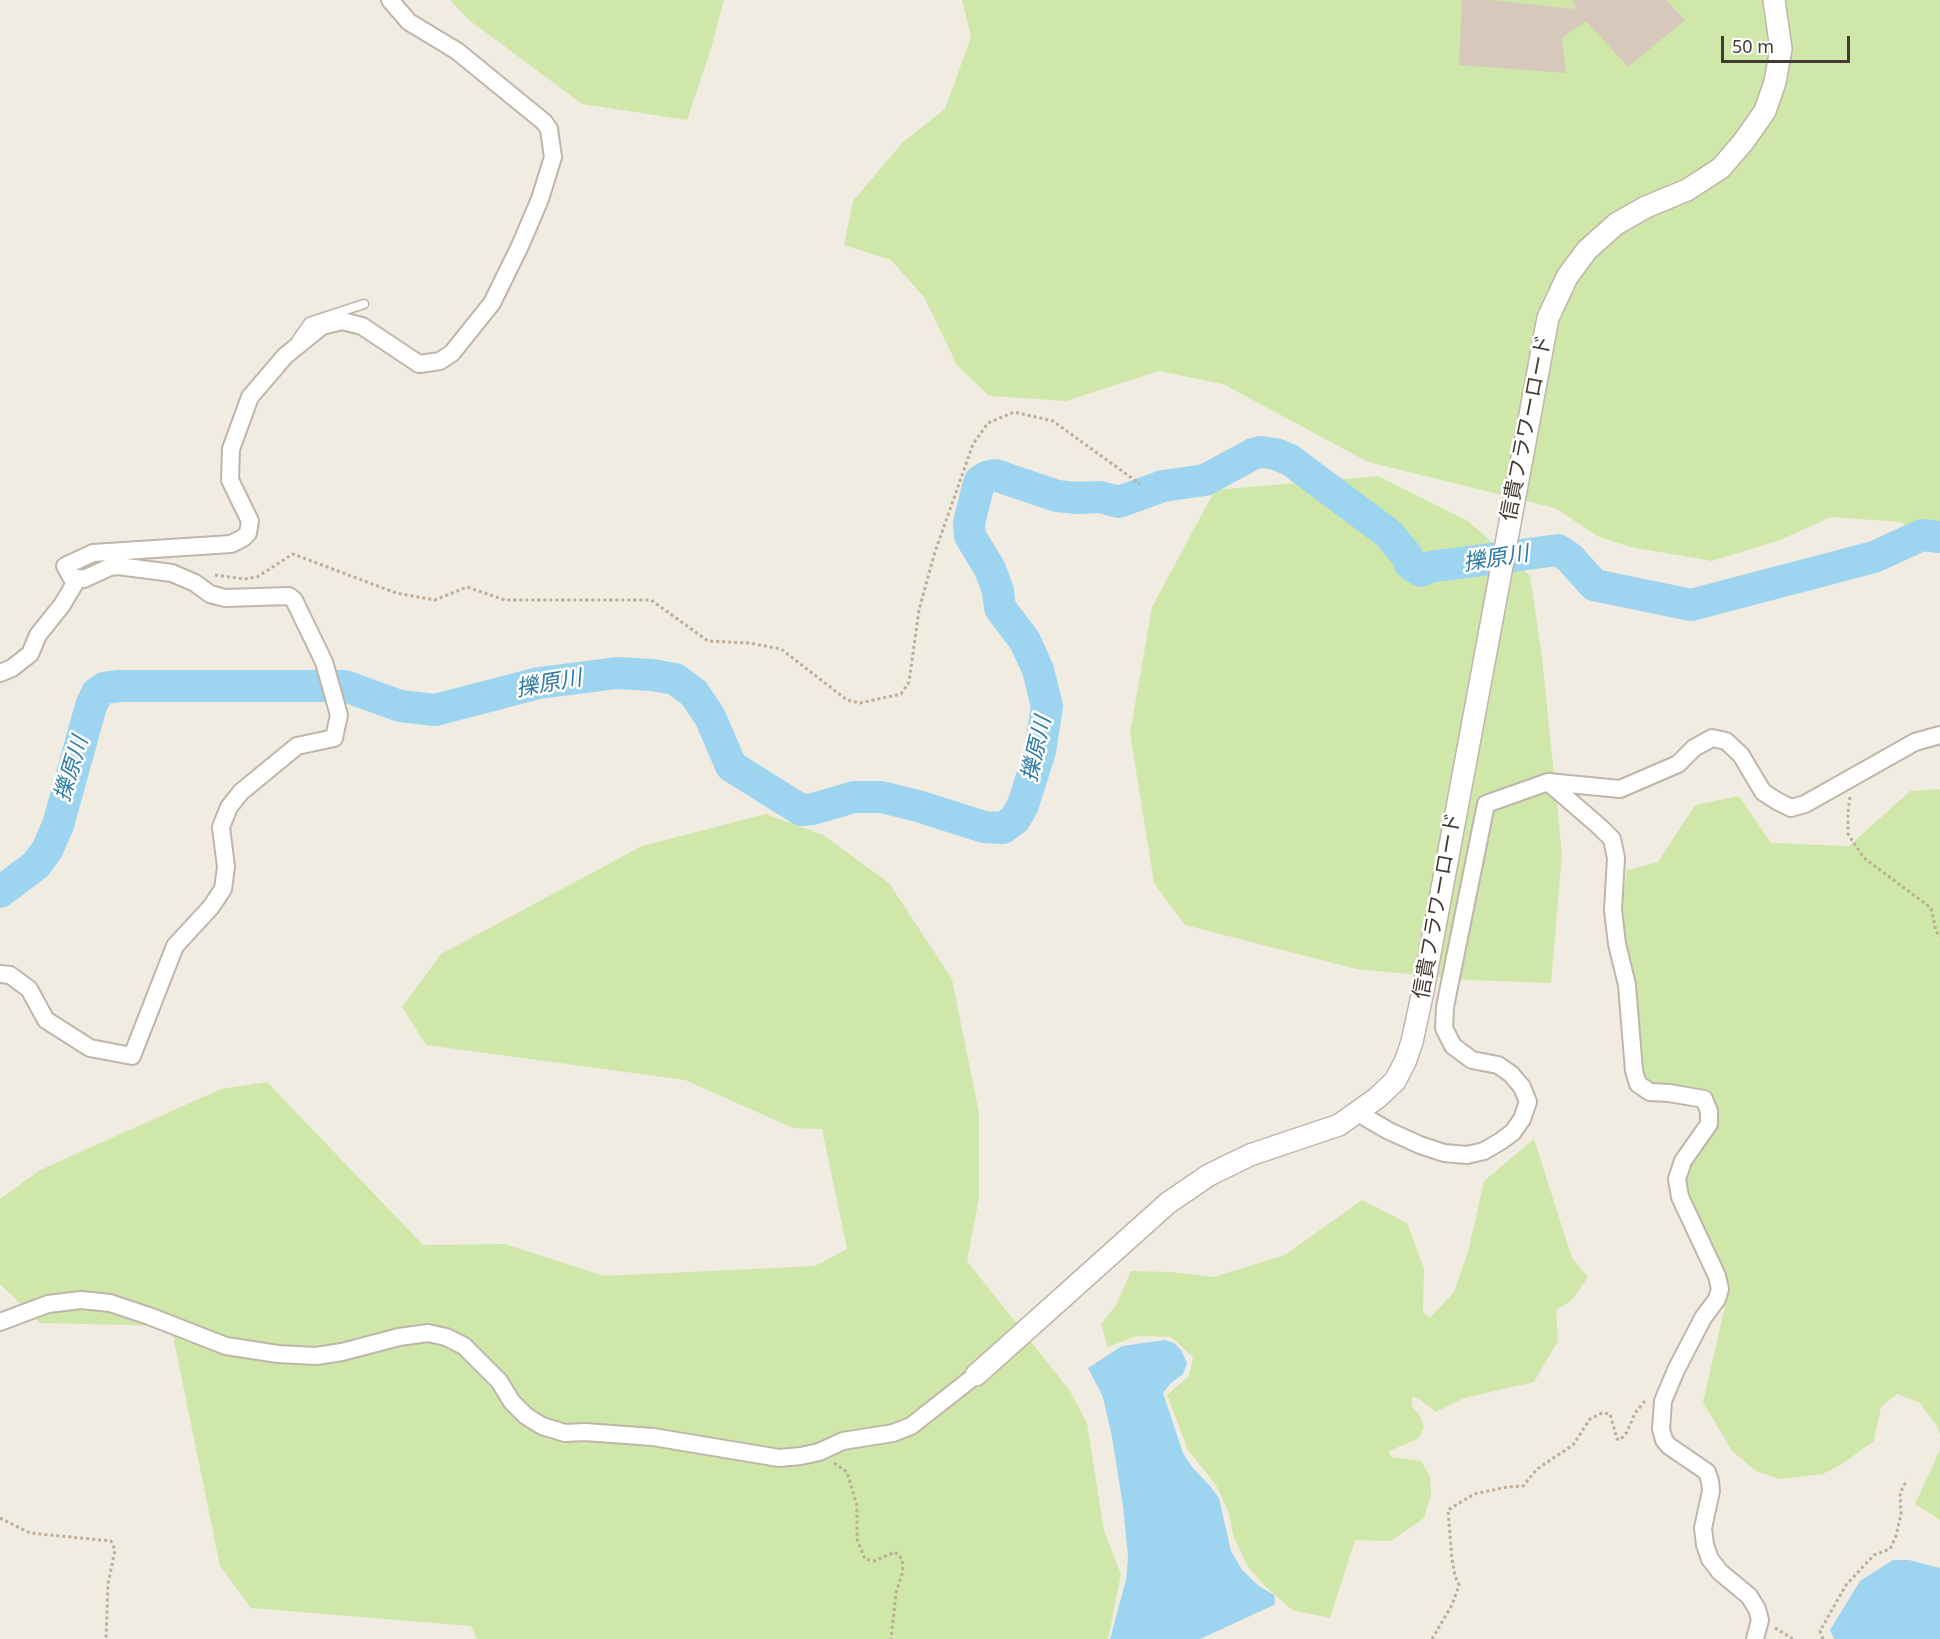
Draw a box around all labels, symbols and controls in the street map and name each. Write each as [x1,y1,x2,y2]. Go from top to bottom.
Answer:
scale bar [1724,24,1853,62]
text: 50 m [1732,34,1774,58]
street label: 信貴フラワーロード [1497,333,1557,523]
water label: 擽原川 [1461,541,1531,577]
water label: 擽原川 [514,665,584,703]
water label: 擽原川 [1017,714,1057,784]
water label: 擽原川 [50,734,94,804]
street label: 信貴フラワーロード [1409,811,1467,1001]

